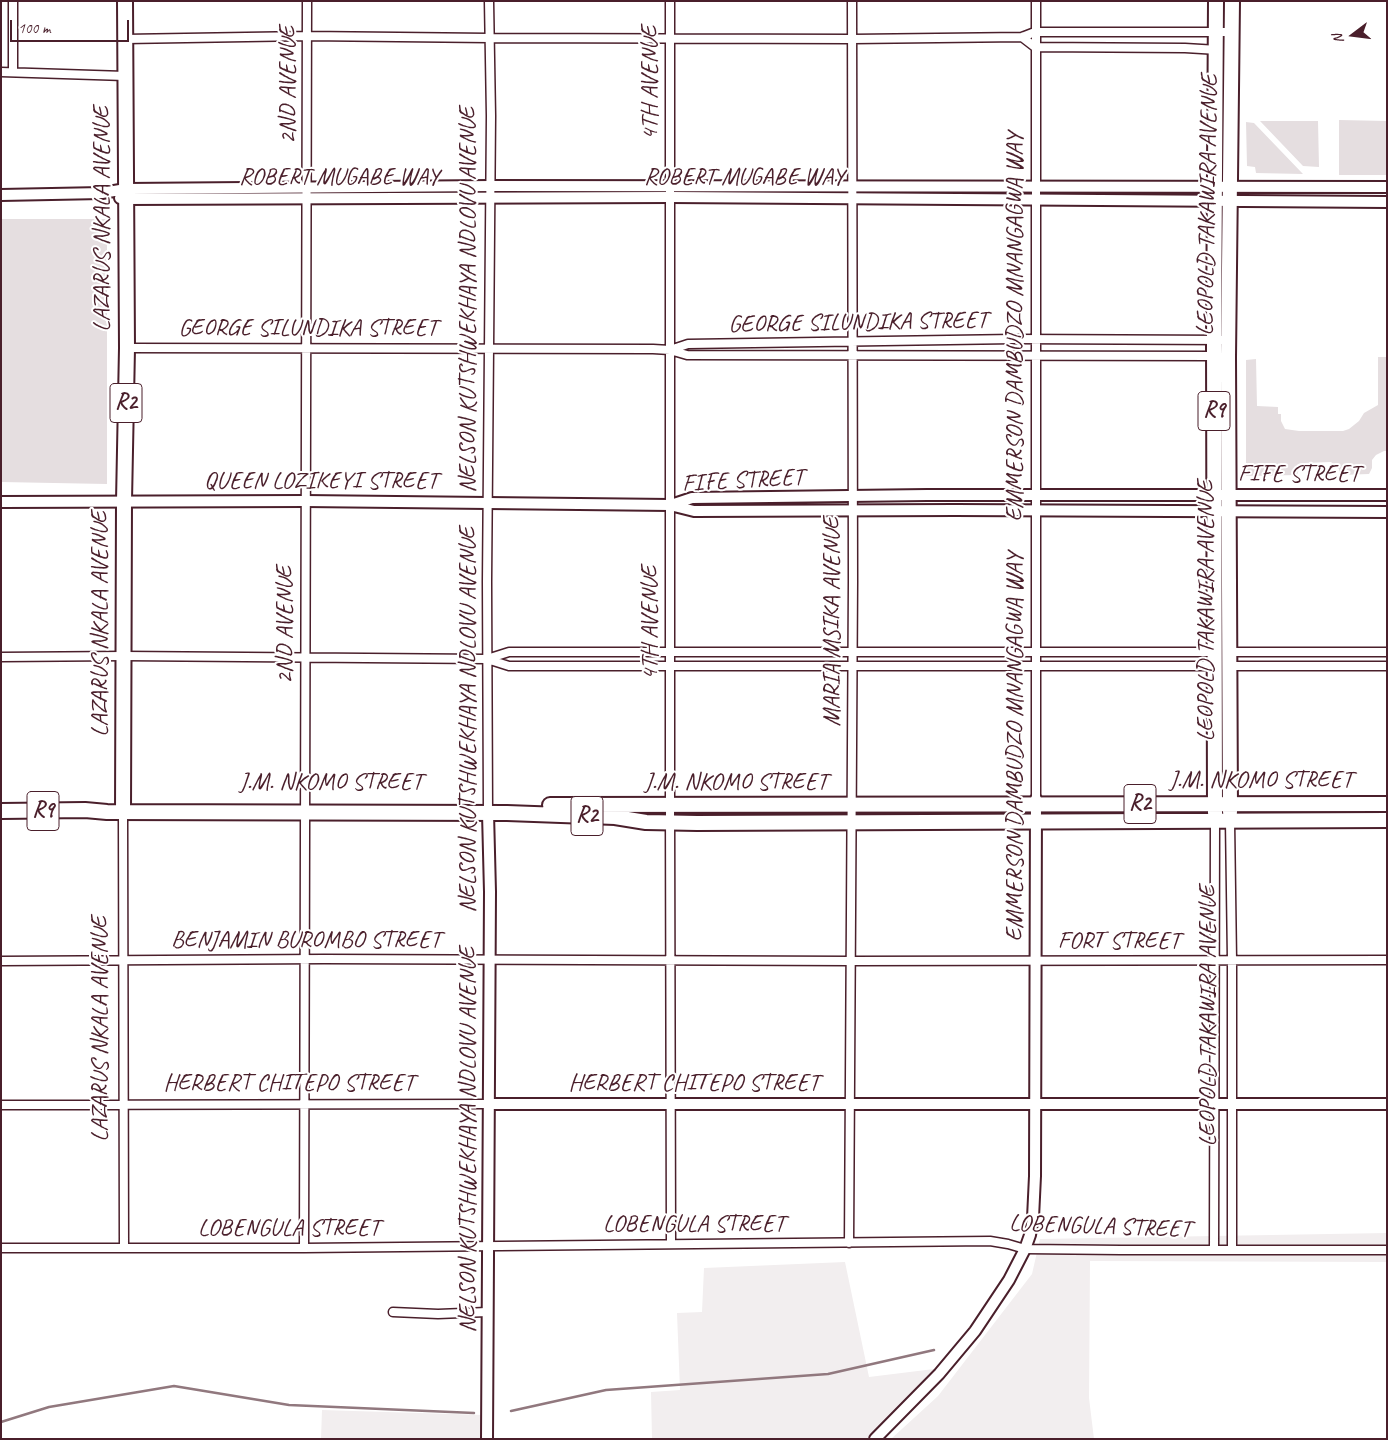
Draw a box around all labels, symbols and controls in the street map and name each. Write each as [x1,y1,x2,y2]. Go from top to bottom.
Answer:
scale bar [12,10,131,42]
north arrow [1328,10,1378,60]
text: 100 m [18,19,50,38]
street label: 2ND AVENUE [275,26,303,144]
street label: 4TH AVENUE [637,26,665,140]
text: N [1329,33,1347,45]
street label: LEOPOLD TAKAWIRA AVENUE [1191,74,1225,336]
street label: LAZARUS NKALA AVENUE [89,106,117,332]
street label: NELSON KUTSHWEKHAYA NDLOVU AVENUE [455,107,483,493]
street label: EMMERSON DAMBUDZO MNANGAGWA WAY [1002,133,1030,521]
street label: ROBERT MUGABE WAY [239,164,439,192]
street label: ROBERT MUGABE WAY [644,164,844,192]
street label: GEORGE SILUNDIKA STREET [728,306,988,340]
street label: GEORGE SILUNDIKA STREET [178,315,438,343]
road number: R2 [110,383,142,422]
road number: R9 [1198,392,1230,431]
street label: FIFE STREET [1238,461,1360,489]
street label: FIFE STREET [681,463,805,499]
street label: QUEEN LOZIKEYI STREET [204,468,438,496]
street label: LEOPOLD TAKAWIRA AVENUE [1193,480,1221,742]
street label: LAZARUS NKALA AVENUE [87,511,115,737]
street label: MARIA MSIKA AVENUE [819,517,847,727]
street label: NELSON KUTSHWEKHAYA NDLOVU AVENUE [455,527,483,913]
street label: EMMERSON DAMBUDZO MNANGAGWA WAY [1002,553,1030,941]
street label: 2ND AVENUE [272,566,300,684]
street label: 4TH AVENUE [637,566,665,680]
street label: J.M. NKOMO STREET [1169,767,1353,795]
street label: J.M. NKOMO STREET [239,769,423,797]
street label: J.M. NKOMO STREET [644,769,828,797]
road number: R2 [1124,784,1156,824]
road number: R9 [27,791,59,830]
road number: R2 [571,796,603,836]
street label: LEOPOLD TAKAWIRA AVENUE [1195,885,1223,1147]
street label: LAZARUS NKALA AVENUE [87,916,115,1142]
street label: BENJAMIN BUROMBO STREET [171,927,441,955]
street label: FORT STREET [1058,928,1180,956]
street label: NELSON KUTSHWEKHAYA NDLOVU AVENUE [455,947,483,1333]
street label: HERBERT CHITEPO STREET [164,1070,414,1098]
street label: HERBERT CHITEPO STREET [569,1070,819,1098]
street label: LOBENGULA STREET [1009,1209,1191,1245]
street label: LOBENGULA STREET [603,1211,785,1239]
street label: LOBENGULA STREET [198,1215,380,1243]

